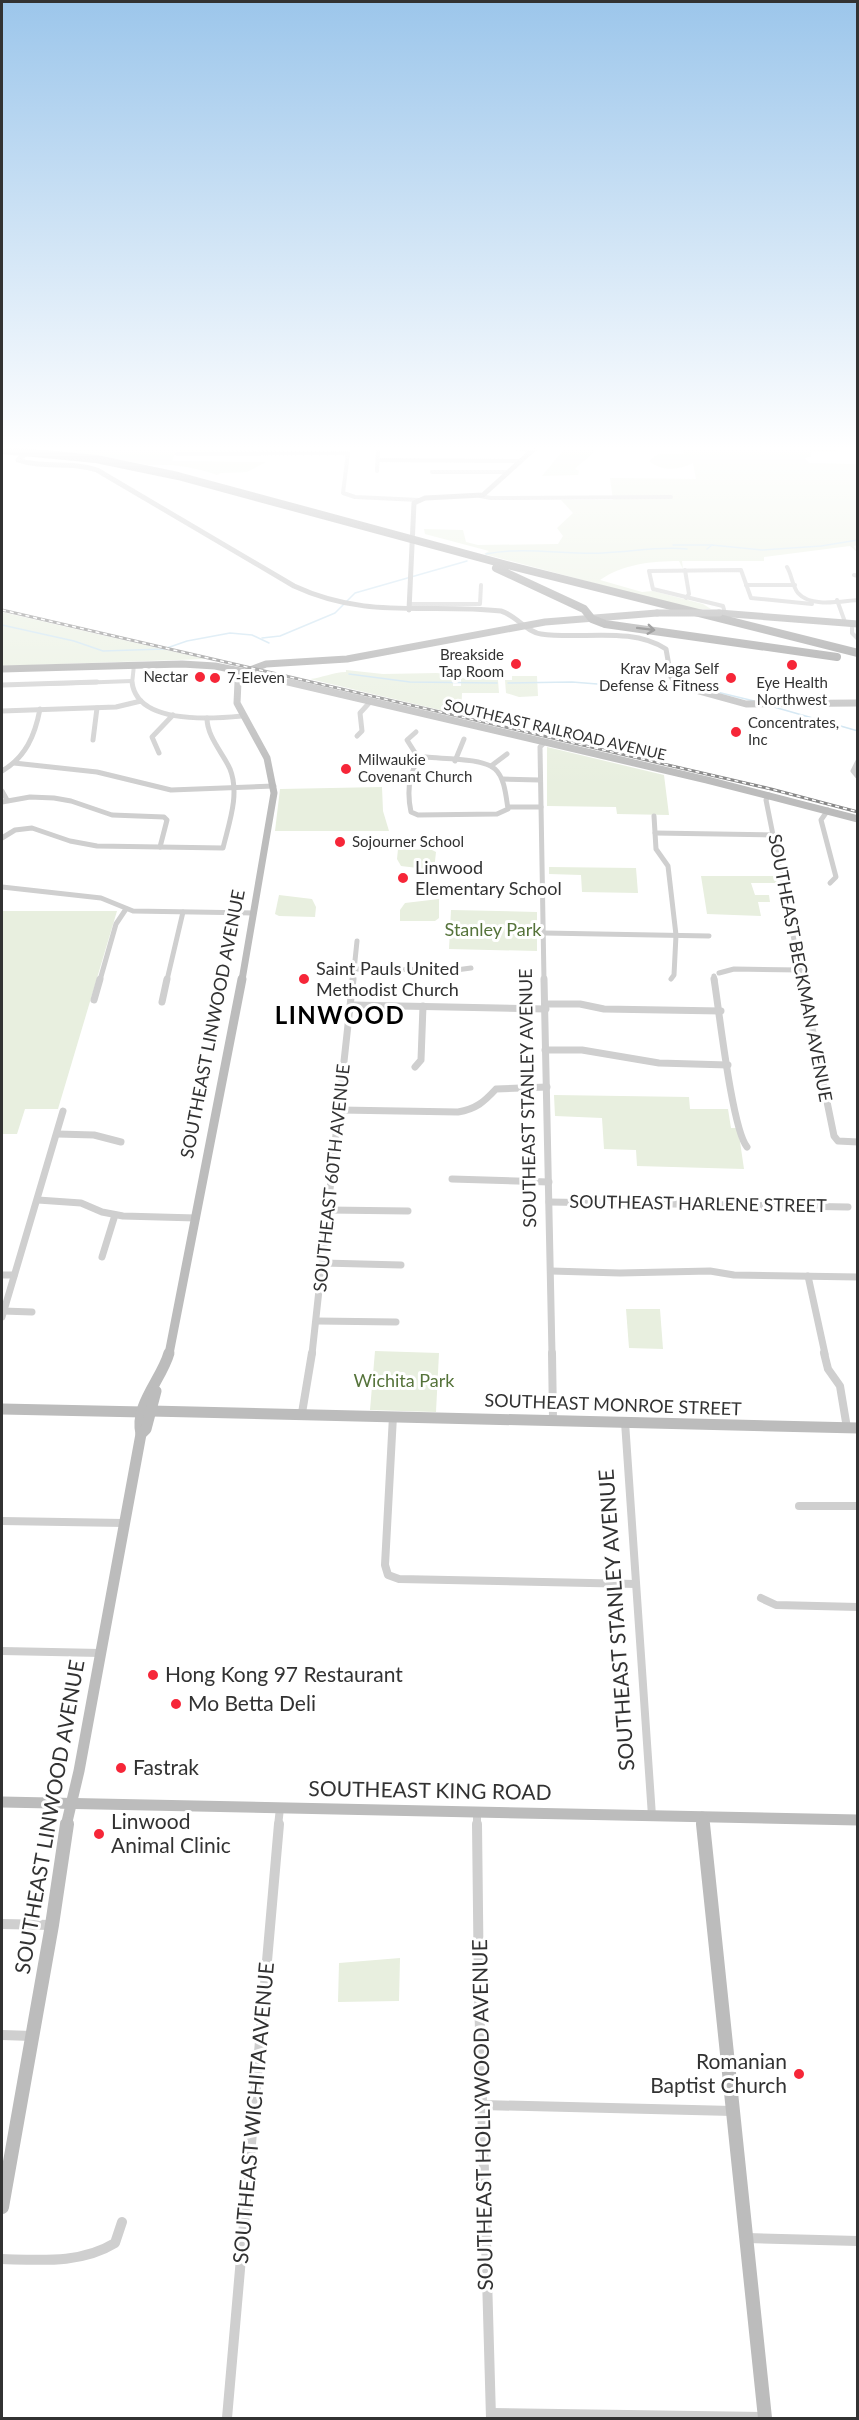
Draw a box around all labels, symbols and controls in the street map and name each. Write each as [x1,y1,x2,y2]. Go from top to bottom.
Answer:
one-way arrow [636,624,655,635]
place label: Breakside Tap Room [439,645,504,680]
marker: Breakside Tap Room [509,657,523,671]
marker: Eye Health Northwest [785,658,799,672]
place label: Krav Maga Self Defense & Fitness [599,659,720,694]
place label: Nectar [143,667,189,685]
place label: 7-Eleven [227,668,285,686]
marker: Nectar [193,670,207,684]
marker: 7-Eleven [208,671,222,685]
marker: Krav Maga Self Defense & Fitness [724,671,738,685]
place label: Eye Health Northwest [756,673,828,708]
street label: SOUTHEAST RAILROAD AVENUE [442,695,668,763]
place label: Concentrates, Inc [748,713,839,748]
marker: Concentrates, Inc [729,725,743,739]
place label: Milwaukie Covenant Church [358,750,472,785]
marker: Milwaukie Covenant Church [339,762,353,776]
place label: Sojourner School [352,832,464,850]
street label: SOUTHEAST BECKMAN AVENUE [764,832,838,1104]
marker: Sojourner School [333,835,347,849]
place label: Linwood Elementary School [415,856,562,899]
marker: Linwood Elementary School [396,871,410,885]
street label: SOUTHEAST LINWOOD AVENUE [175,888,249,1160]
park label: Stanley Park [445,918,542,940]
place label: Saint Pauls United Methodist Church [316,957,459,1000]
street label: SOUTHEAST STANLEY AVENUE [514,968,540,1228]
marker: Saint Pauls United Methodist Church [297,972,311,986]
district label: LINWOOD [275,1000,405,1029]
street label: SOUTHEAST 60TH AVENUE [308,1063,354,1293]
street label: SOUTHEAST HARLENE STREET [569,1190,827,1216]
park label: Wichita Park [353,1369,455,1391]
street label: SOUTHEAST MONROE STREET [484,1389,742,1419]
street label: SOUTHEAST STANLEY AVENUE [592,1468,639,1772]
street label: SOUTHEAST LINWOOD AVENUE [9,1658,88,1976]
place label: Hong Kong 97 Restaurant [165,1661,403,1686]
marker: Hong Kong 97 Restaurant [146,1668,160,1682]
place label: Mo Betta Deli [188,1690,316,1715]
marker: Mo Betta Deli [169,1697,183,1711]
place label: Fastrak [133,1754,199,1779]
marker: Fastrak [114,1761,128,1775]
street label: SOUTHEAST KING ROAD [308,1775,552,1804]
place label: Linwood Animal Clinic [111,1808,231,1857]
marker: Linwood Animal Clinic [92,1827,106,1841]
street label: SOUTHEAST HOLLYWOOD AVENUE [466,1939,497,2291]
street label: SOUTHEAST WICHITA AVENUE [227,1961,278,2265]
place label: Romanian Baptist Church [650,2048,787,2097]
marker: Romanian Baptist Church [792,2067,806,2081]

